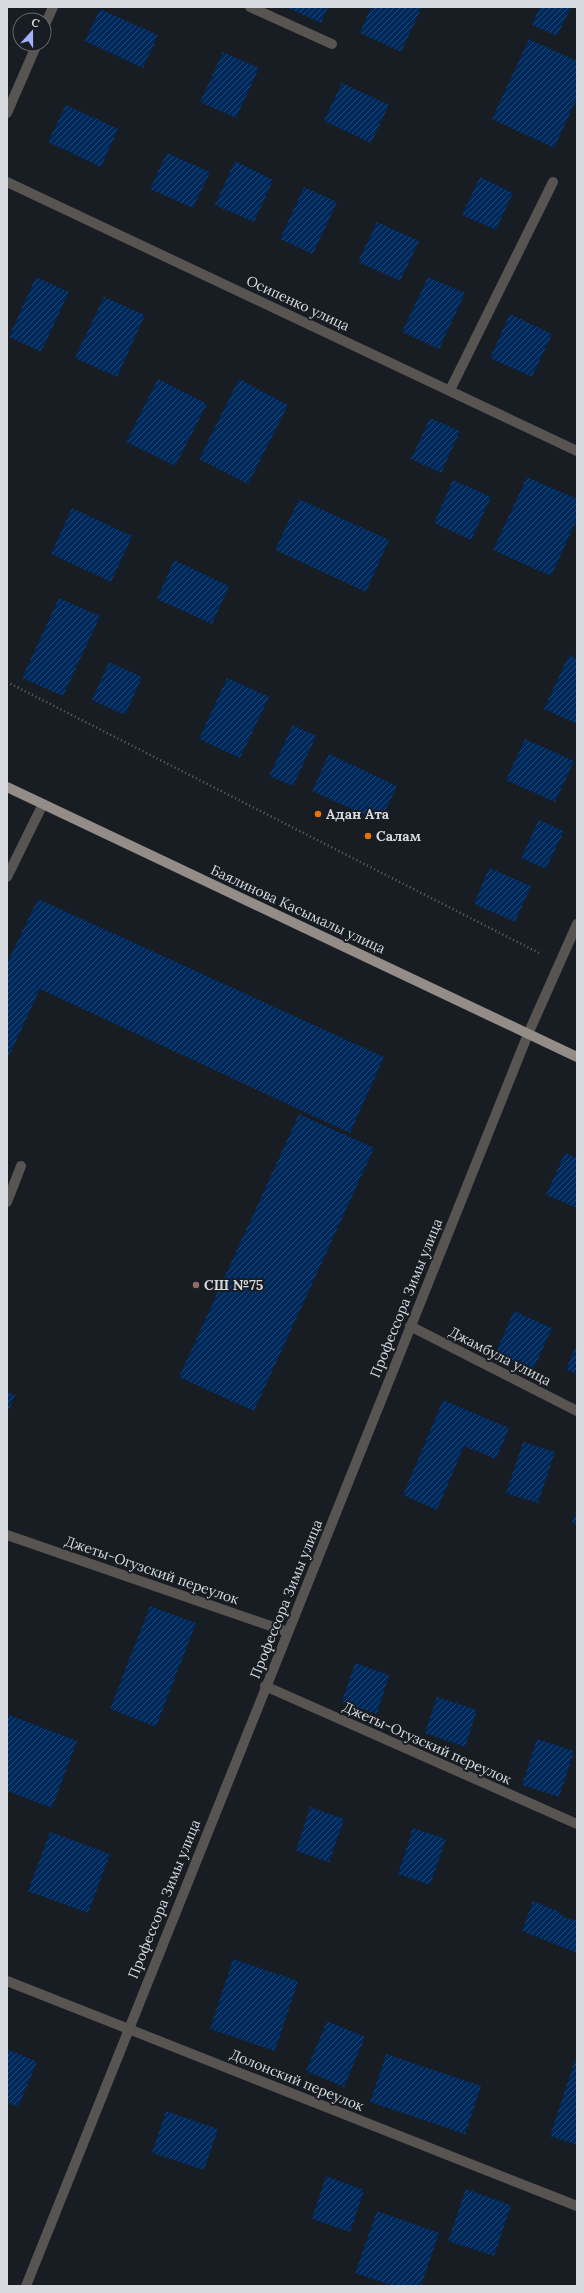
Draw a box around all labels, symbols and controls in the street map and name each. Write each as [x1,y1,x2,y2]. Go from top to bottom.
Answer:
north arrow [12,12,52,52]
text: С [30,15,42,31]
street label: Осипенко улица [244,271,352,335]
place label: Адан Ата [326,805,390,823]
marker: Адан Ата [313,809,323,819]
place label: Салам [376,827,421,845]
marker: Салам [363,831,373,841]
street label: Баялинова Касымалы улица [208,861,388,957]
street label: Профессора Зимы улица [366,1216,446,1380]
place label: СШ №75 [204,1276,264,1294]
marker: СШ №75 [191,1280,201,1290]
street label: Джамбула улица [446,1322,554,1390]
street label: Профессора Зимы улица [246,1517,326,1681]
street label: Джеты-Огузский переулок [63,1532,242,1608]
street label: Джеты-Огузский переулок [340,1698,515,1789]
street label: Профессора Зимы улица [124,1817,204,1981]
street label: Долонский переулок [227,2045,367,2115]

